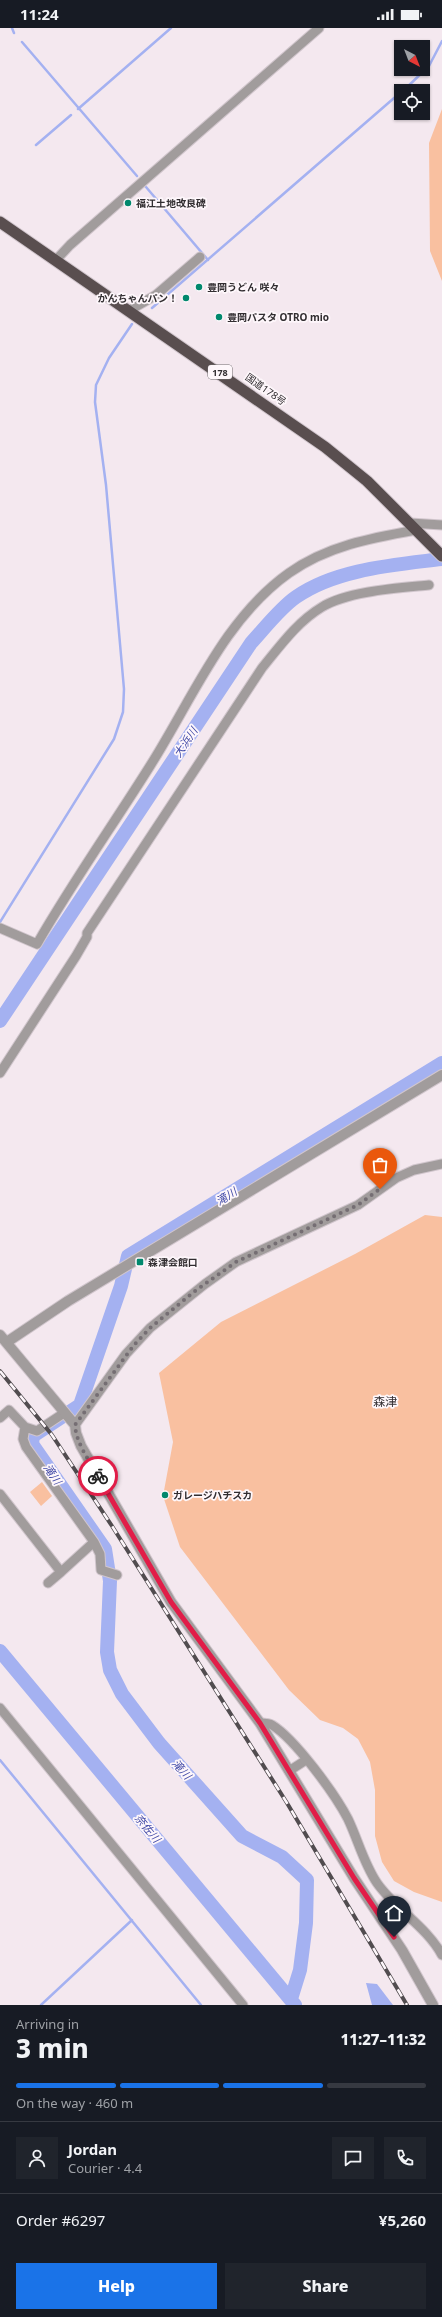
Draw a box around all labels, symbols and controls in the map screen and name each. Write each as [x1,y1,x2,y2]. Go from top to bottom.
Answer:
text: 11:24 [20,4,59,24]
north arrow [394,40,430,76]
map controls [394,40,430,120]
button: locate [394,84,430,120]
place label: 福江土地改良碑 [136,196,206,210]
marker: 福江土地改良碑 [123,198,133,208]
place label: 豊岡うどん 咲々 [207,280,280,294]
marker: 豊岡うどん 咲々 [194,282,204,292]
place label: かんちゃんパン！ [98,291,178,305]
marker: かんちゃんパン！ [181,293,191,303]
place label: 豊岡パスタ OTRO mio [227,310,329,324]
marker: 豊岡パスタ OTRO mio [214,312,224,322]
road number: 178 [208,365,232,379]
street label: 国道178号 [243,370,289,408]
water label: 大浜川 [170,723,201,760]
pin [363,1148,397,1189]
icon: bag [369,1154,391,1176]
water label: 滝川 [213,1183,240,1208]
place label: 森津会館口 [148,1255,198,1269]
marker: 森津会館口 [135,1257,145,1267]
district label: 森津 [373,1393,397,1410]
courier [78,1456,118,1496]
water label: 滝川 [41,1461,66,1488]
icon: bike [87,1465,109,1487]
place label: ガレージハチスカ [173,1488,252,1502]
marker: ガレージハチスカ [160,1490,170,1500]
water label: 滝川 [169,1756,196,1783]
water label: 奈佐川 [132,1811,165,1846]
pin [377,1896,411,1937]
icon: home [383,1902,405,1924]
text: Arriving in [16,2015,79,2033]
text: 11:27–11:32 [341,2029,426,2049]
text: 3 min [16,2030,89,2066]
text: On the way · 460 m [16,2094,133,2112]
button: person [16,2137,58,2179]
button: chat [332,2137,374,2179]
button: phone [384,2137,426,2179]
text: Jordan [68,2139,117,2159]
text: Courier · 4.4 [68,2159,142,2177]
text: Order #6297 [16,2210,105,2230]
text: ¥5,260 [379,2210,426,2230]
button: Help [16,2263,217,2309]
button: Share [225,2263,426,2309]

